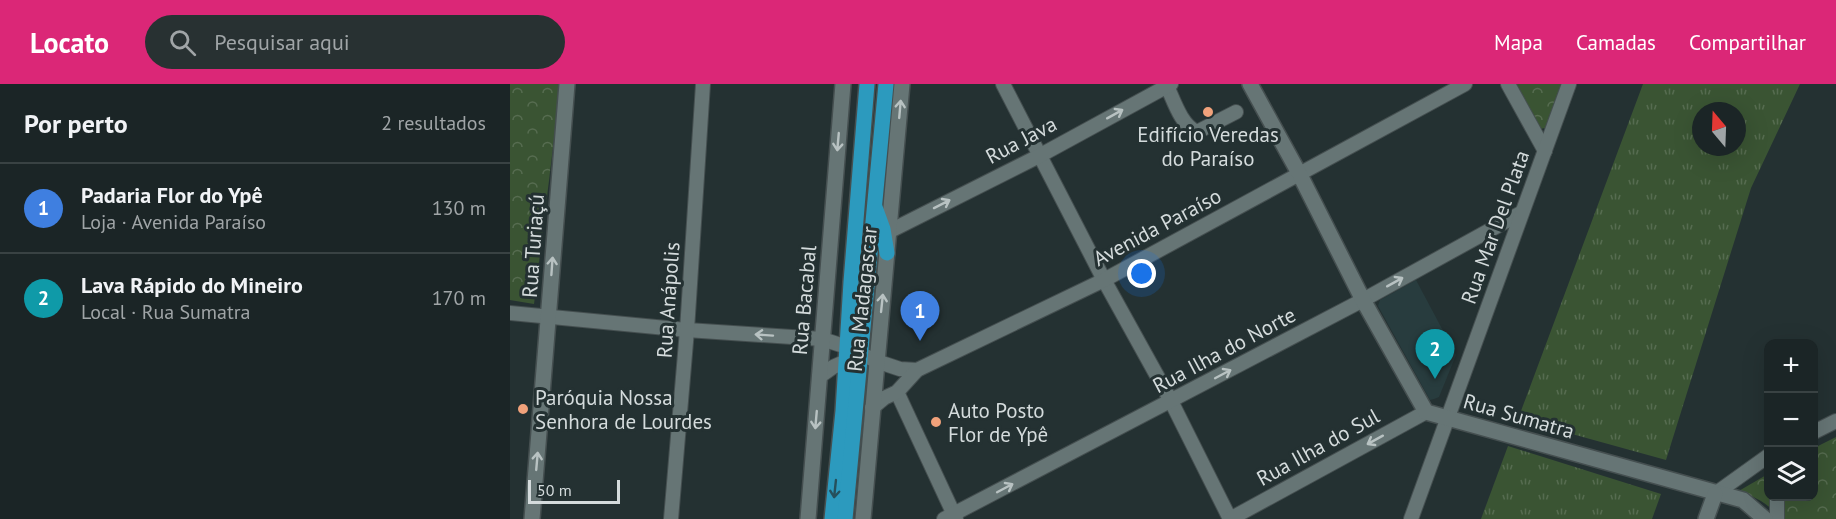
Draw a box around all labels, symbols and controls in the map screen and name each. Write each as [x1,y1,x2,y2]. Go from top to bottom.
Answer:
search box [145,15,565,69]
text: Locato [30,24,109,61]
icon: search [166,26,199,59]
text: Pesquisar aqui [214,28,350,56]
text: Mapa [1494,29,1543,56]
text: Camadas [1576,29,1656,56]
text: Compartilhar [1689,29,1806,56]
one-way arrow [895,100,906,120]
north arrow [1692,102,1746,156]
marker: Edifício Veredas do Paraíso [1201,105,1215,119]
text: Por perto [24,107,128,140]
one-way arrow [1106,108,1123,120]
text: 2 resultados [381,110,486,136]
street label: Rua Java [981,110,1061,170]
place label: Edifício Veredas do Paraíso [1137,121,1279,172]
one-way arrow [832,132,843,152]
street label: Rua Mar Del Plata [1455,147,1535,307]
text: Padaria Flor do Ypê [81,181,263,209]
street label: Avenida Paraíso [1088,182,1226,272]
street label: Rua Turiaçú [516,193,550,299]
text: 1 [38,195,49,221]
text: 130 m [432,195,486,221]
one-way arrow [933,198,951,210]
text: Loja · Avenida Paraíso [81,209,266,235]
street label: Rua Madagascar [841,225,883,373]
street label: Rua Anápolis [650,241,686,359]
street label: Rua Bacabal [786,244,822,356]
one-way arrow [547,257,558,277]
your location [1127,259,1156,288]
text: Lava Rápido do Mineiro [81,271,303,299]
one-way arrow [1386,276,1403,288]
text: 2 [38,285,49,311]
text: 170 m [432,285,486,311]
pin: 1 [900,292,940,341]
one-way arrow [877,294,888,314]
text: Local · Rua Sumatra [81,299,250,325]
street label: Rua Ilha do Norte [1148,301,1300,399]
one-way arrow [754,329,774,340]
pin: 2 [1416,330,1454,379]
map controls [1764,339,1818,501]
button: + [1764,339,1818,393]
one-way arrow [1214,368,1231,380]
place label: Paróquia Nossa Senhora de Lourdes [535,384,712,435]
street label: Rua Sumatra [1460,387,1578,445]
button: − [1764,393,1818,447]
place label: Auto Posto Flor de Ypê [948,397,1048,448]
marker: Paróquia Nossa Senhora de Lourdes [516,402,530,416]
street label: Rua Ilha do Sul [1252,402,1384,492]
one-way arrow [810,410,821,430]
marker: Auto Posto Flor de Ypê [929,415,943,429]
one-way arrow [1366,435,1384,446]
button: layers [1764,447,1818,501]
one-way arrow [532,451,543,471]
scale bar [528,477,620,504]
one-way arrow [829,478,840,498]
text: 50 m [537,480,572,500]
one-way arrow [996,482,1014,493]

